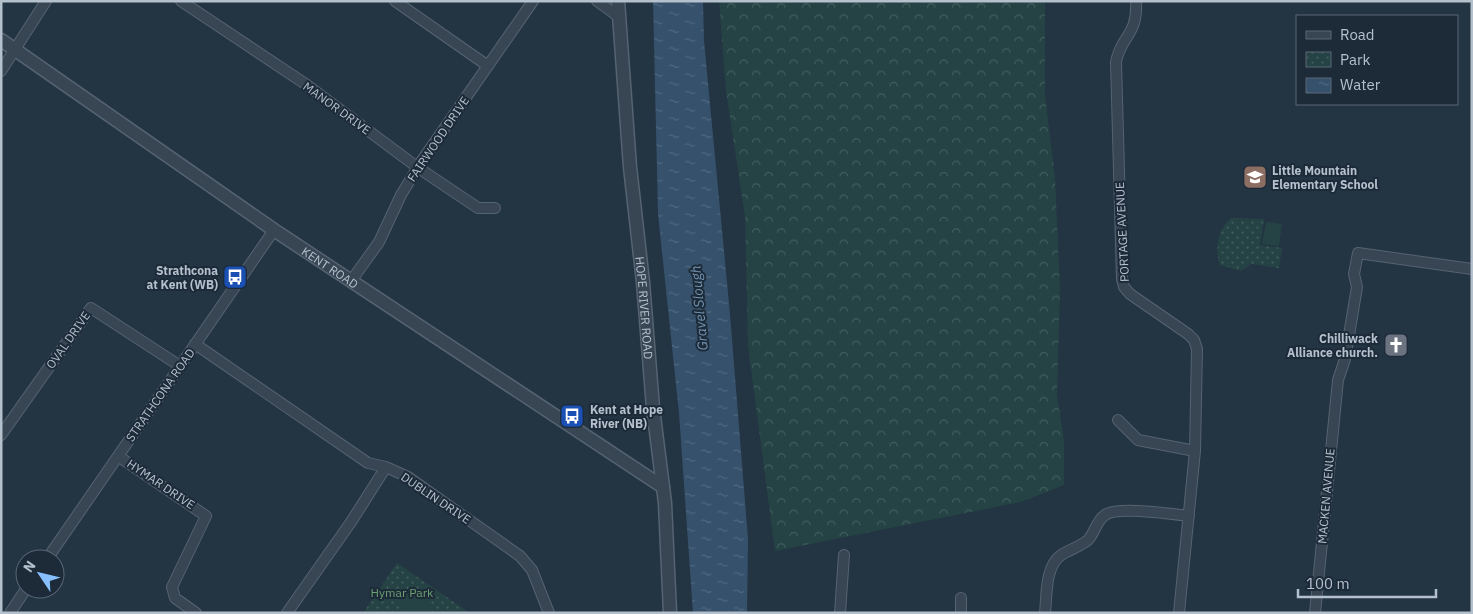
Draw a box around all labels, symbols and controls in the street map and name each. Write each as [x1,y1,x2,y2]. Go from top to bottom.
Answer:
legend [1296,15,1458,105]
text: Road [1340,25,1375,44]
text: Park [1340,50,1370,69]
text: Water [1340,75,1381,94]
street label: MANOR DRIVE [300,78,374,138]
street label: FAIRWOOD DRIVE [404,93,472,185]
place label: Little Mountain Elementary School [1272,163,1378,192]
school or university icon: Little Mountain Elementary School [1242,164,1268,190]
street label: PORTAGE AVENUE [1112,182,1132,282]
street label: KENT ROAD [299,243,361,291]
street label: HOPE RIVER ROAD [633,256,657,360]
place label: Strathcona at Kent (WB) [146,263,218,292]
bus stop icon: Strathcona at Kent (WB) [222,264,248,290]
water label: Gravel Slough [686,265,712,351]
street label: OVAL DRIVE [43,308,93,372]
place label: Chilliwack Alliance church. [1287,331,1378,360]
church icon: Chilliwack Alliance church. [1383,332,1409,358]
street label: STRATHCONA ROAD [122,346,198,444]
place label: Kent at Hope River (NB) [590,402,663,431]
bus stop icon: Kent at Hope River (NB) [559,403,585,429]
street label: MACKEN AVENUE [1314,448,1338,544]
street label: HYMAR DRIVE [124,456,198,512]
street label: DUBLIN DRIVE [398,469,474,527]
north arrow [15,549,65,599]
text: N [19,557,40,576]
scale bar [1298,566,1436,598]
text: 100 m [1306,574,1350,593]
park label: Hymar Park [371,585,434,600]

